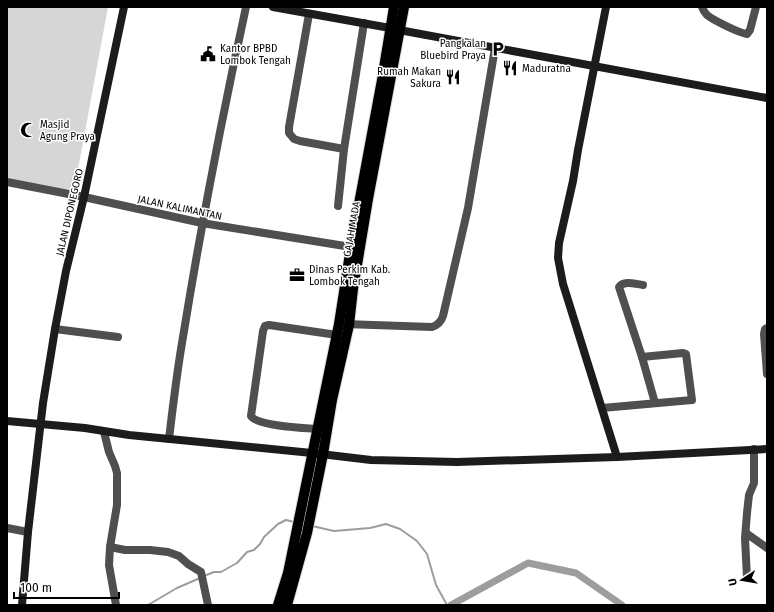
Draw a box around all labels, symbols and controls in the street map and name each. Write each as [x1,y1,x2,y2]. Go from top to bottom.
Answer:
place label: Pangkalan Bluebird Praya [420,38,486,62]
parking icon: Pangkalan Bluebird Praya [489,40,507,58]
place label: Kantor BPBD Lombok Tengah [220,43,291,67]
public building icon: Kantor BPBD Lombok Tengah [199,45,217,63]
restaurant icon: Maduratna [501,59,519,77]
place label: Maduratna [522,63,571,75]
place label: Rumah Makan Sakura [377,66,441,90]
restaurant icon: Rumah Makan Sakura [444,68,462,86]
place label: Masjid Agung Praya [40,119,95,143]
mosque icon: Masjid Agung Praya [19,121,37,139]
street label: JALAN DIPONEGORO [54,167,86,257]
street label: JALAN KALIMANTAN [136,193,223,223]
street label: GAJAH MADA [341,200,363,258]
place label: Dinas Perkim Kab. Lombok Tengah [309,264,390,288]
office icon: Dinas Perkim Kab. Lombok Tengah [288,266,306,284]
north arrow [722,560,762,600]
scale bar [14,574,119,600]
text: U [726,577,740,587]
text: 100 m [20,581,52,595]

